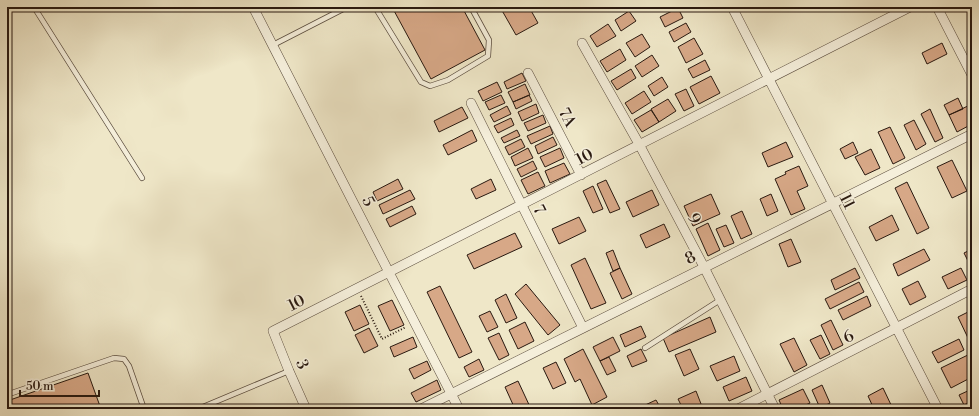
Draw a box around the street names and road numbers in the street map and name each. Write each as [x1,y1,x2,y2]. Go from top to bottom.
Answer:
street label: 7A [554,104,581,131]
street label: 10 [572,144,597,170]
street label: 11 [835,191,859,212]
street label: 5 [357,193,379,210]
street label: 7 [528,201,550,217]
street label: 9 [683,210,705,228]
street label: 8 [682,247,700,269]
street label: 10 [284,290,309,316]
street label: 6 [840,326,858,348]
street label: 3 [291,356,313,373]

